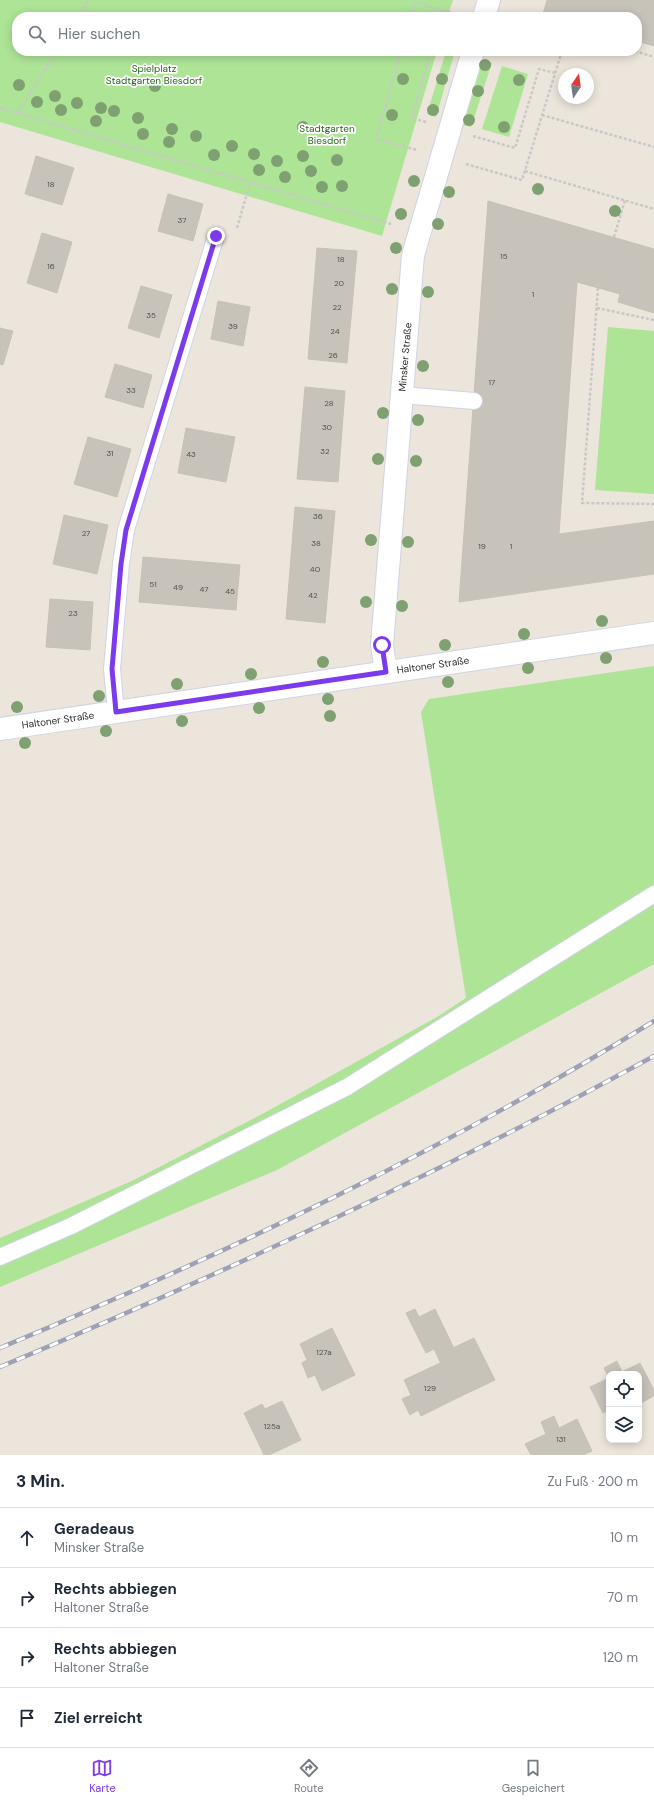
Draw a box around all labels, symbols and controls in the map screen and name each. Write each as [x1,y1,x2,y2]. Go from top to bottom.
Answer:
search box [12,12,642,56]
icon: search [26,23,48,45]
text: Hier suchen [58,24,140,44]
park label: Spielplatz Stadtgarten Biesdorf [106,62,203,87]
north arrow [558,68,594,104]
park label: Stadtgarten Biesdorf [299,122,355,147]
house number: 18 [47,179,55,189]
house number: 37 [178,215,186,225]
route end [207,227,225,245]
house number: 15 [500,251,508,261]
house number: 18 [337,254,345,264]
house number: 16 [47,261,55,271]
house number: 20 [334,278,345,288]
house number: 1 [532,289,534,299]
house number: 22 [332,302,342,312]
house number: 35 [146,310,156,320]
house number: 39 [228,321,238,331]
street label: Minsker Straße [396,322,415,392]
house number: 24 [330,326,340,336]
house number: 26 [328,350,338,360]
house number: 17 [489,377,495,387]
house number: 33 [126,385,136,395]
house number: 28 [324,398,334,408]
house number: 30 [322,422,333,432]
house number: 32 [320,446,330,456]
house number: 31 [106,448,114,458]
house number: 43 [186,449,196,459]
house number: 36 [313,511,323,521]
house number: 27 [82,528,90,538]
house number: 38 [311,538,321,548]
house number: 19 [478,541,486,551]
house number: 1 [510,541,512,551]
house number: 40 [310,564,321,574]
house number: 51 [149,579,157,589]
house number: 49 [173,582,183,592]
house number: 47 [199,584,209,594]
house number: 45 [225,586,235,596]
house number: 42 [308,590,318,600]
house number: 23 [68,608,78,618]
route start [373,636,391,654]
street label: Haltoner Straße [396,653,470,677]
street label: Haltoner Straße [21,708,95,732]
house number: 127a [316,1347,332,1357]
map controls [606,1371,642,1443]
button: locate [606,1371,642,1407]
house number: 129 [424,1383,436,1393]
button: layers [606,1407,642,1443]
house number: 125a [264,1421,280,1431]
house number: 131 [556,1434,566,1444]
text: 3 Min. [16,1470,65,1492]
text: Zu Fuß · 200 m [547,1473,638,1490]
text: Geradeaus [54,1519,135,1539]
icon: ahead [16,1527,38,1549]
text: 10 m [610,1529,638,1546]
text: Minsker Straße [54,1539,144,1556]
text: Rechts abbiegen [54,1579,177,1599]
icon: right [16,1587,38,1609]
text: 70 m [607,1589,638,1606]
text: Haltoner Straße [54,1599,149,1616]
text: Rechts abbiegen [54,1639,177,1659]
icon: right [16,1647,38,1669]
text: 120 m [603,1649,638,1666]
text: Haltoner Straße [54,1659,149,1676]
icon: arrive [16,1707,38,1729]
text: Ziel erreicht [54,1708,143,1728]
tab: Karte [89,1757,116,1795]
tab: Route [294,1757,323,1795]
tab: Gespeichert [502,1757,565,1795]

